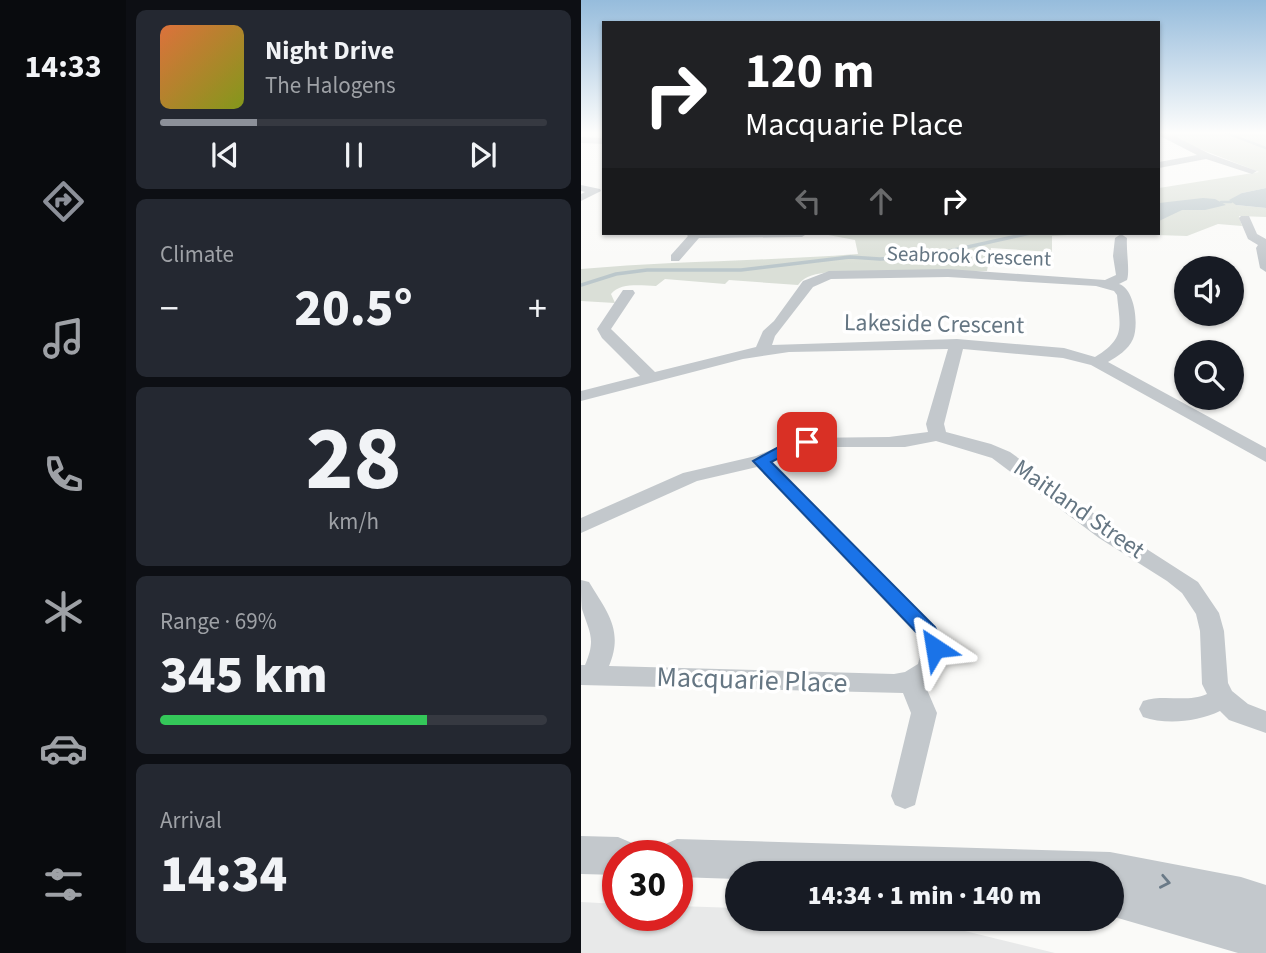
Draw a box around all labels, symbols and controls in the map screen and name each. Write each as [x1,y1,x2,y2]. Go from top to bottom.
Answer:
text: Night Drive [265,32,394,69]
text: 120 m [745,37,874,107]
text: 14:33 [24,44,102,90]
icon: right [630,49,721,140]
text: The Halogens [265,69,396,102]
text: Macquarie Place [745,102,963,148]
icon: previous [206,136,244,174]
icon: pause [335,136,373,174]
icon: next [464,136,502,174]
icon: directions [39,177,88,226]
icon: left [789,182,827,220]
icon: ahead [862,182,900,220]
icon: right [935,182,973,220]
text: Climate [160,238,234,271]
street label: Seabrook Crescent [886,238,1052,274]
map controls [1174,256,1244,410]
button: sound [1174,256,1244,326]
text: 20.5° [294,272,413,346]
text: − [160,282,179,336]
text: + [528,282,547,336]
street label: Lakeside Crescent [843,305,1025,343]
icon: music [39,314,88,363]
button: search [1174,340,1244,410]
text: 28 [305,395,402,524]
pin [777,412,837,472]
icon: arrive [788,423,826,461]
icon: phone [39,450,88,499]
street label: Maitland Street [1006,451,1152,567]
text: km/h [328,505,379,538]
icon: climate [39,587,88,636]
text: Range · 69% [160,605,277,638]
position arrow [898,611,972,685]
text: 345 km [160,639,328,713]
street label: Macquarie Place [656,657,848,703]
icon: car [39,724,88,773]
text: Arrival [160,804,222,837]
text: 14:34 [160,838,287,912]
speed limit sign: 30 [602,840,693,931]
icon: filters [39,860,88,909]
one-way arrow [1159,874,1171,889]
text: 14:34 · 1 min · 140 m [808,877,1041,914]

